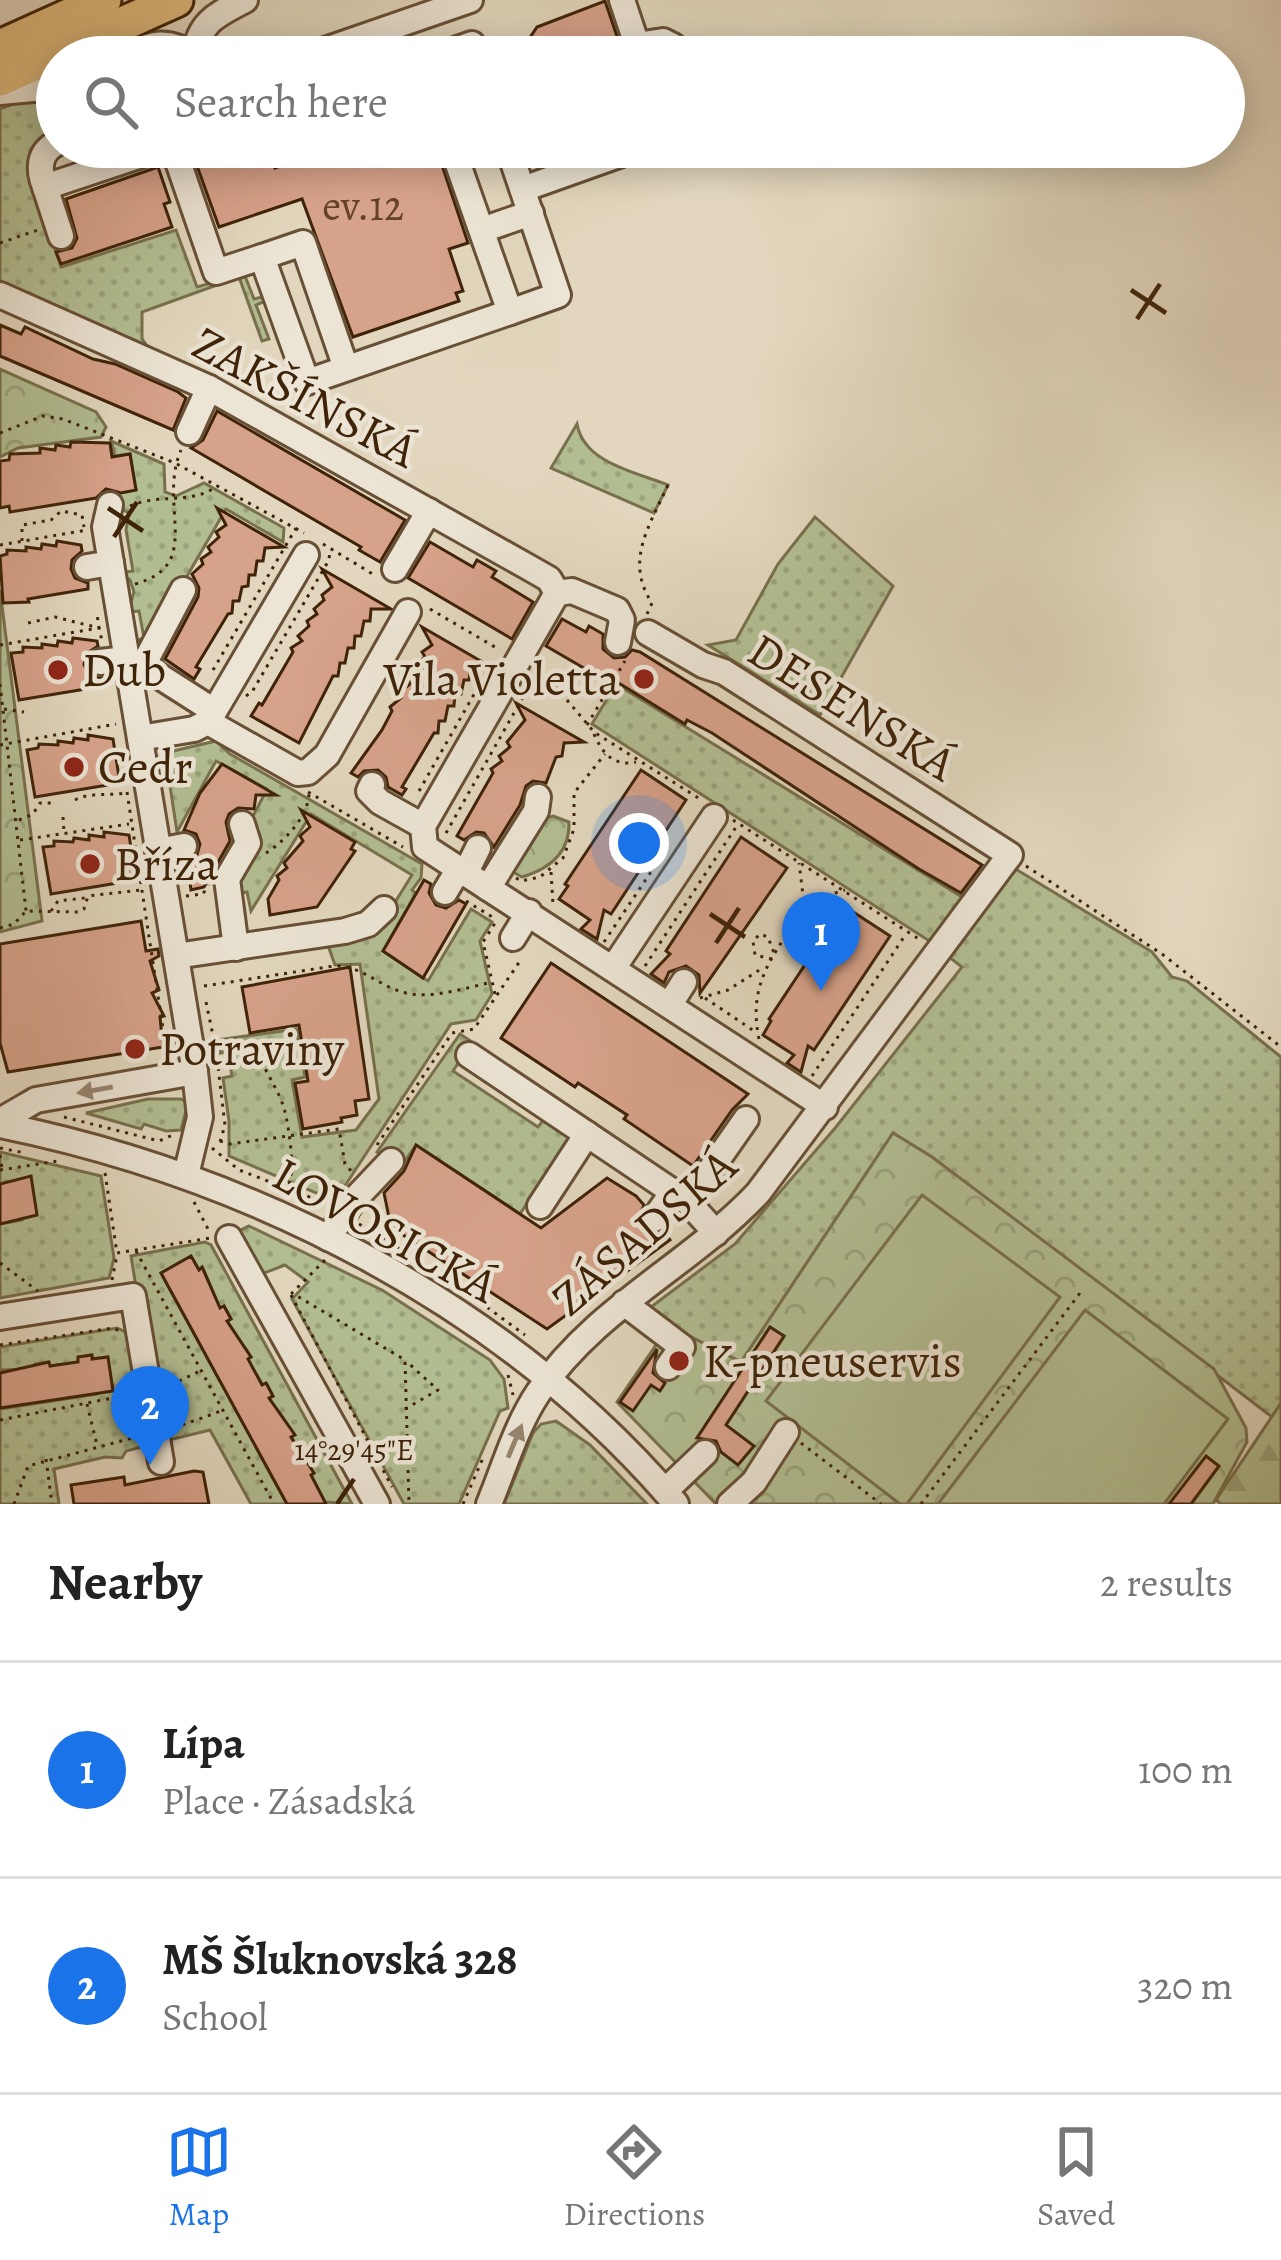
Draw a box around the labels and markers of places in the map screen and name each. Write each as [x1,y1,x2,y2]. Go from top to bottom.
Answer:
place label: Dub [82,637,166,703]
place label: Vila Violetta [382,646,621,712]
marker: Dub [45,657,71,683]
marker: Vila Violetta [631,666,657,692]
place label: Cedr [98,734,193,800]
marker: Cedr [61,754,87,780]
place label: Bříza [114,831,219,897]
marker: Bříza [77,851,103,877]
pin: 1 [782,892,860,991]
place label: Potraviny [159,1016,345,1082]
marker: Potraviny [122,1036,148,1062]
place label: K-pneuservis [703,1328,962,1394]
marker: K-pneuservis [666,1348,692,1374]
pin: 2 [111,1366,189,1465]

